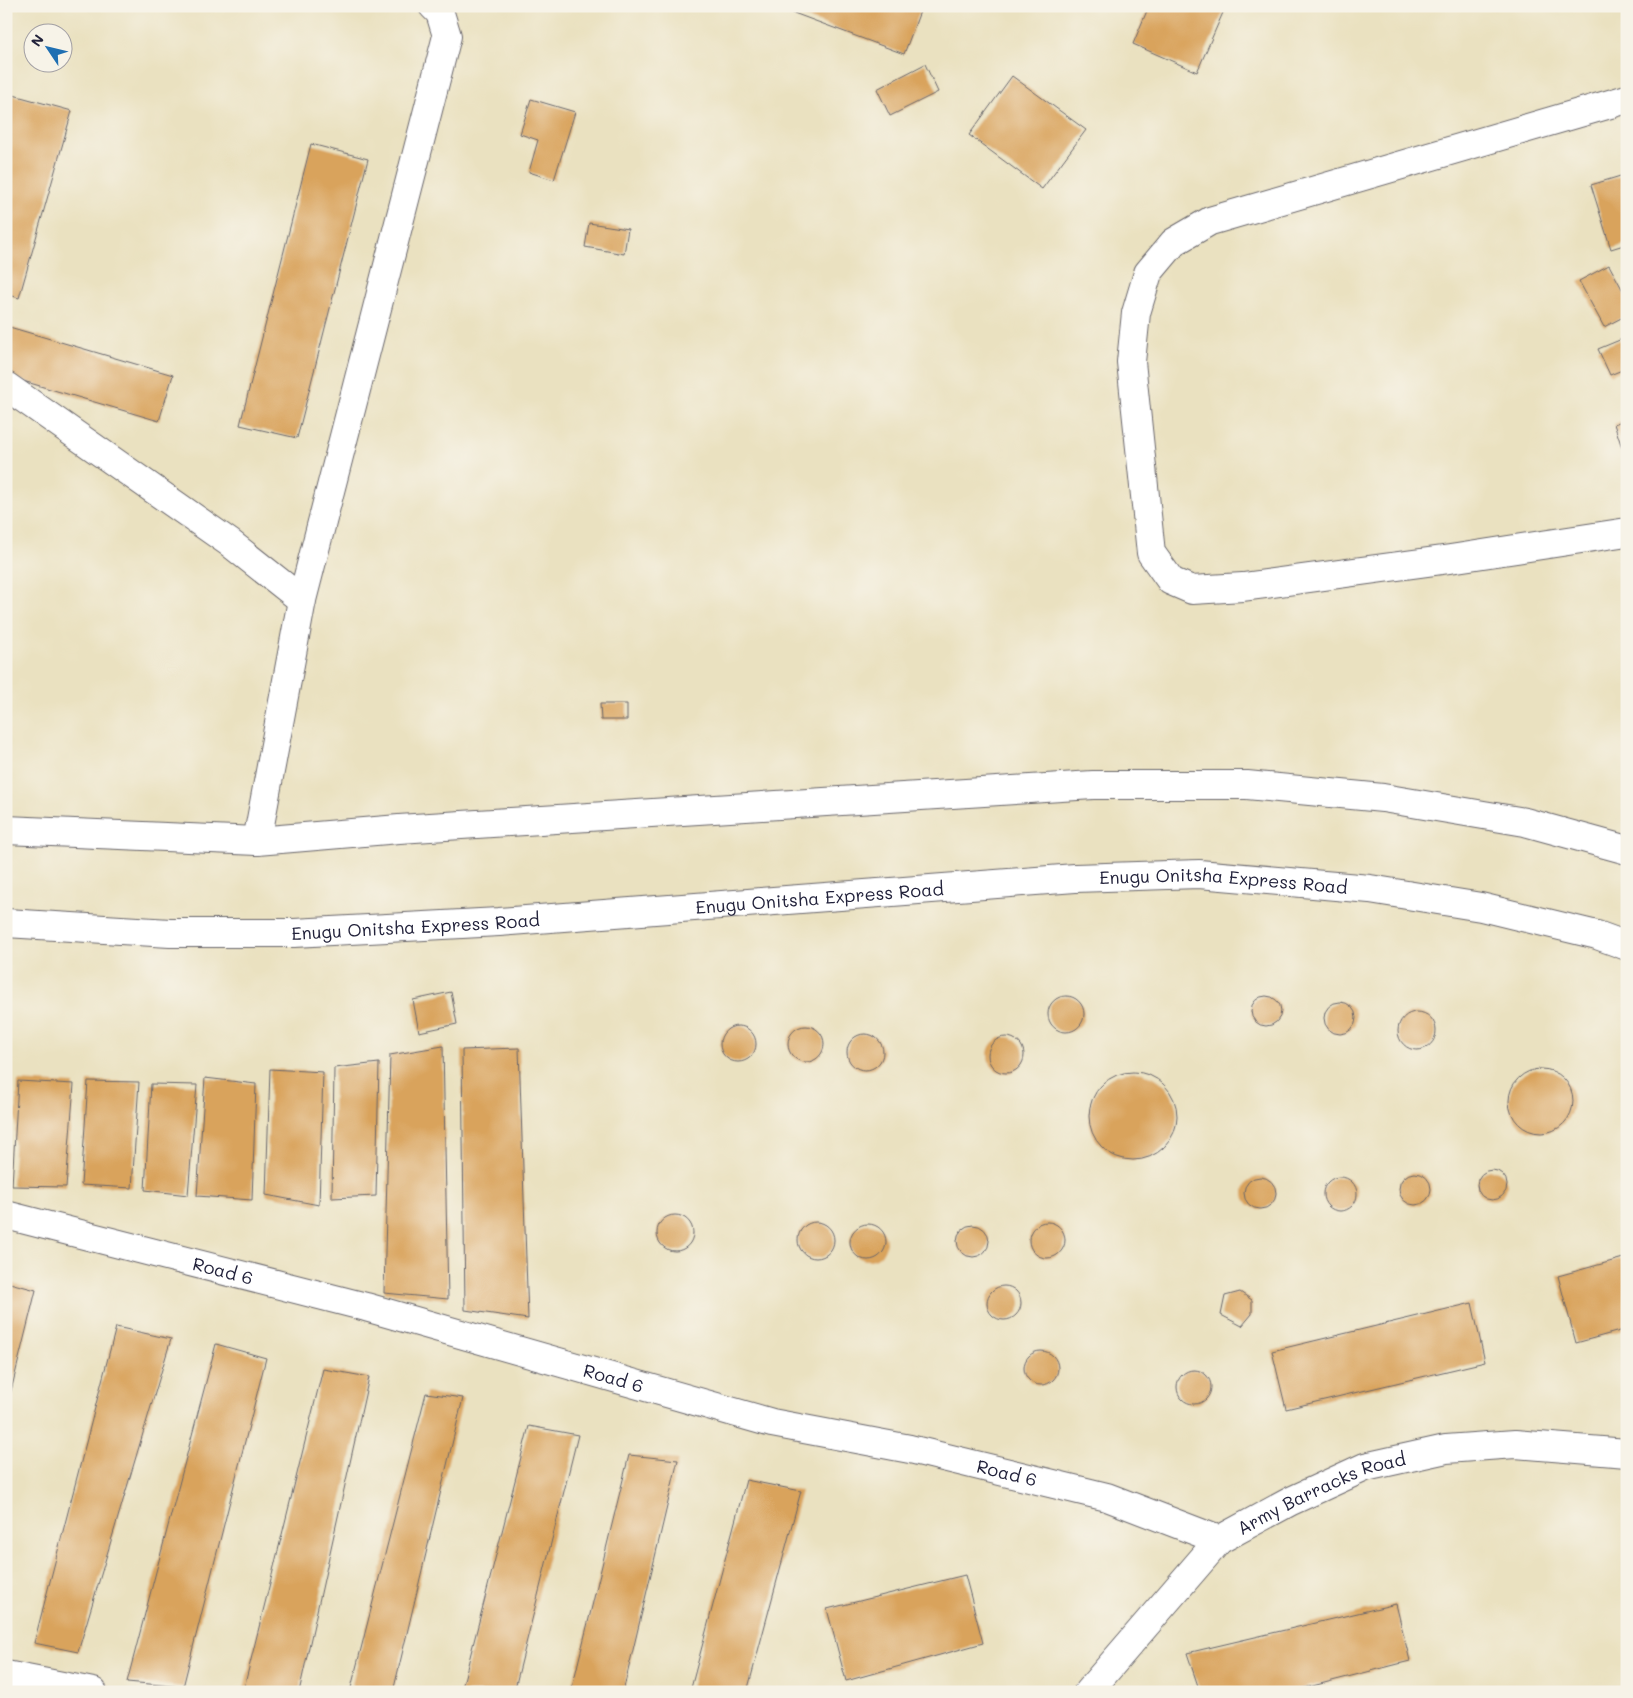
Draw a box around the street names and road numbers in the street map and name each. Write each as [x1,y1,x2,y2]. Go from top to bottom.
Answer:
street label: Enugu Onitsha Express Road [1099,862,1349,899]
street label: Enugu Onitsha Express Road [695,876,944,919]
street label: Enugu Onitsha Express Road [291,907,541,945]
street label: Road 6 [190,1251,256,1290]
street label: Road 6 [581,1358,646,1398]
street label: Army Barracks Road [1233,1446,1408,1540]
street label: Road 6 [974,1454,1040,1492]

